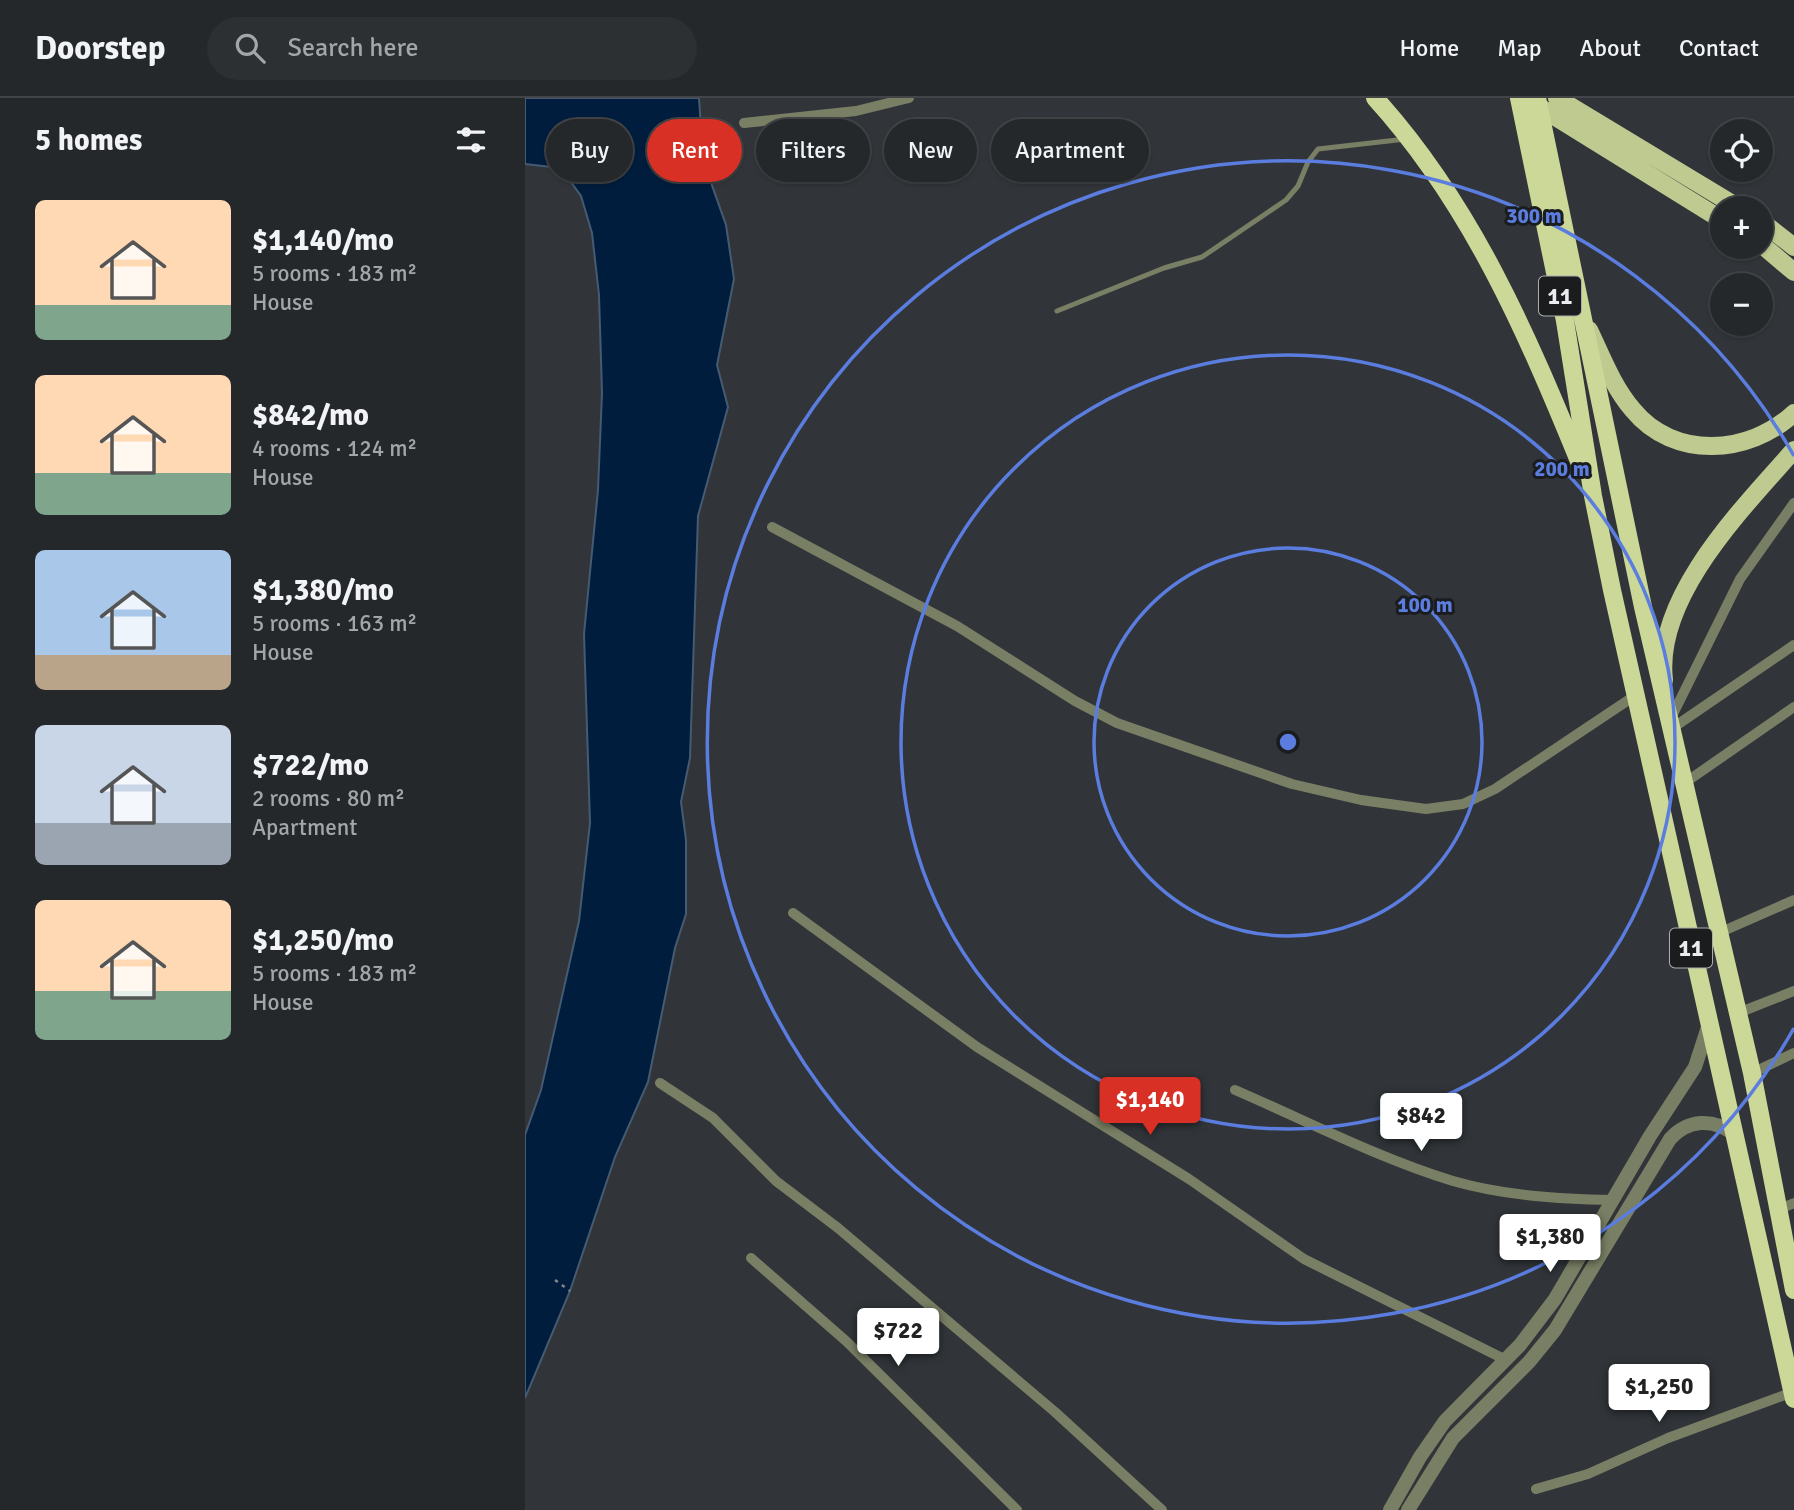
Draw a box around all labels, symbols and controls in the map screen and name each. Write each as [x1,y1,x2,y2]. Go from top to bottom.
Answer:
search box [207,17,697,80]
text: Doorstep [35,28,165,69]
icon: search [231,29,269,67]
text: Search here [287,32,419,64]
text: Home [1399,33,1459,63]
text: Map [1497,33,1542,63]
text: About [1580,33,1641,63]
text: Contact [1679,33,1759,63]
chip: Buy [546,119,633,182]
chip: Rent [647,119,742,182]
chip: Filters [756,119,870,182]
chip: New [884,119,977,182]
chip: Apartment [991,119,1149,182]
map controls [1710,119,1773,336]
button: locate [1710,119,1773,182]
icon: filters [452,121,490,159]
text: 5 homes [35,122,142,159]
button: + [1710,196,1773,259]
text: 300 m [1506,203,1562,229]
text: $1,140/mo [252,222,394,259]
icon: home [91,228,175,312]
text: 5 rooms · 183 m² [252,259,417,288]
button: − [1710,273,1773,336]
road number: 11 [1539,276,1581,316]
text: House [252,288,314,317]
text: $842/mo [252,397,369,434]
icon: home [91,403,175,487]
text: 4 rooms · 124 m² [252,434,417,463]
text: 200 m [1534,456,1590,482]
text: House [252,463,314,492]
text: $1,380/mo [252,572,394,609]
icon: home [91,578,175,662]
text: 100 m [1397,592,1453,618]
text: 5 rooms · 163 m² [252,609,417,638]
text: House [252,638,314,667]
centre of rings [1276,730,1300,754]
text: $722/mo [252,747,369,784]
icon: home [91,753,175,837]
text: 2 rooms · 80 m² [252,784,405,813]
text: Apartment [252,813,357,842]
text: $1,250/mo [252,922,394,959]
icon: home [91,928,175,1012]
road number: 11 [1670,928,1712,968]
text: 5 rooms · 183 m² [252,959,417,988]
text: House [252,988,314,1017]
pin: $1,140 [1093,1077,1207,1137]
text: $1,140 [1116,1085,1184,1114]
pin: $842 [1380,1094,1462,1153]
text: $842 [1396,1101,1446,1130]
pin: $1,380 [1493,1214,1607,1274]
text: $1,380 [1516,1222,1584,1251]
pin: $722 [857,1308,939,1368]
text: $722 [873,1316,923,1345]
pin: $1,250 [1602,1364,1716,1424]
text: $1,250 [1625,1372,1693,1401]

